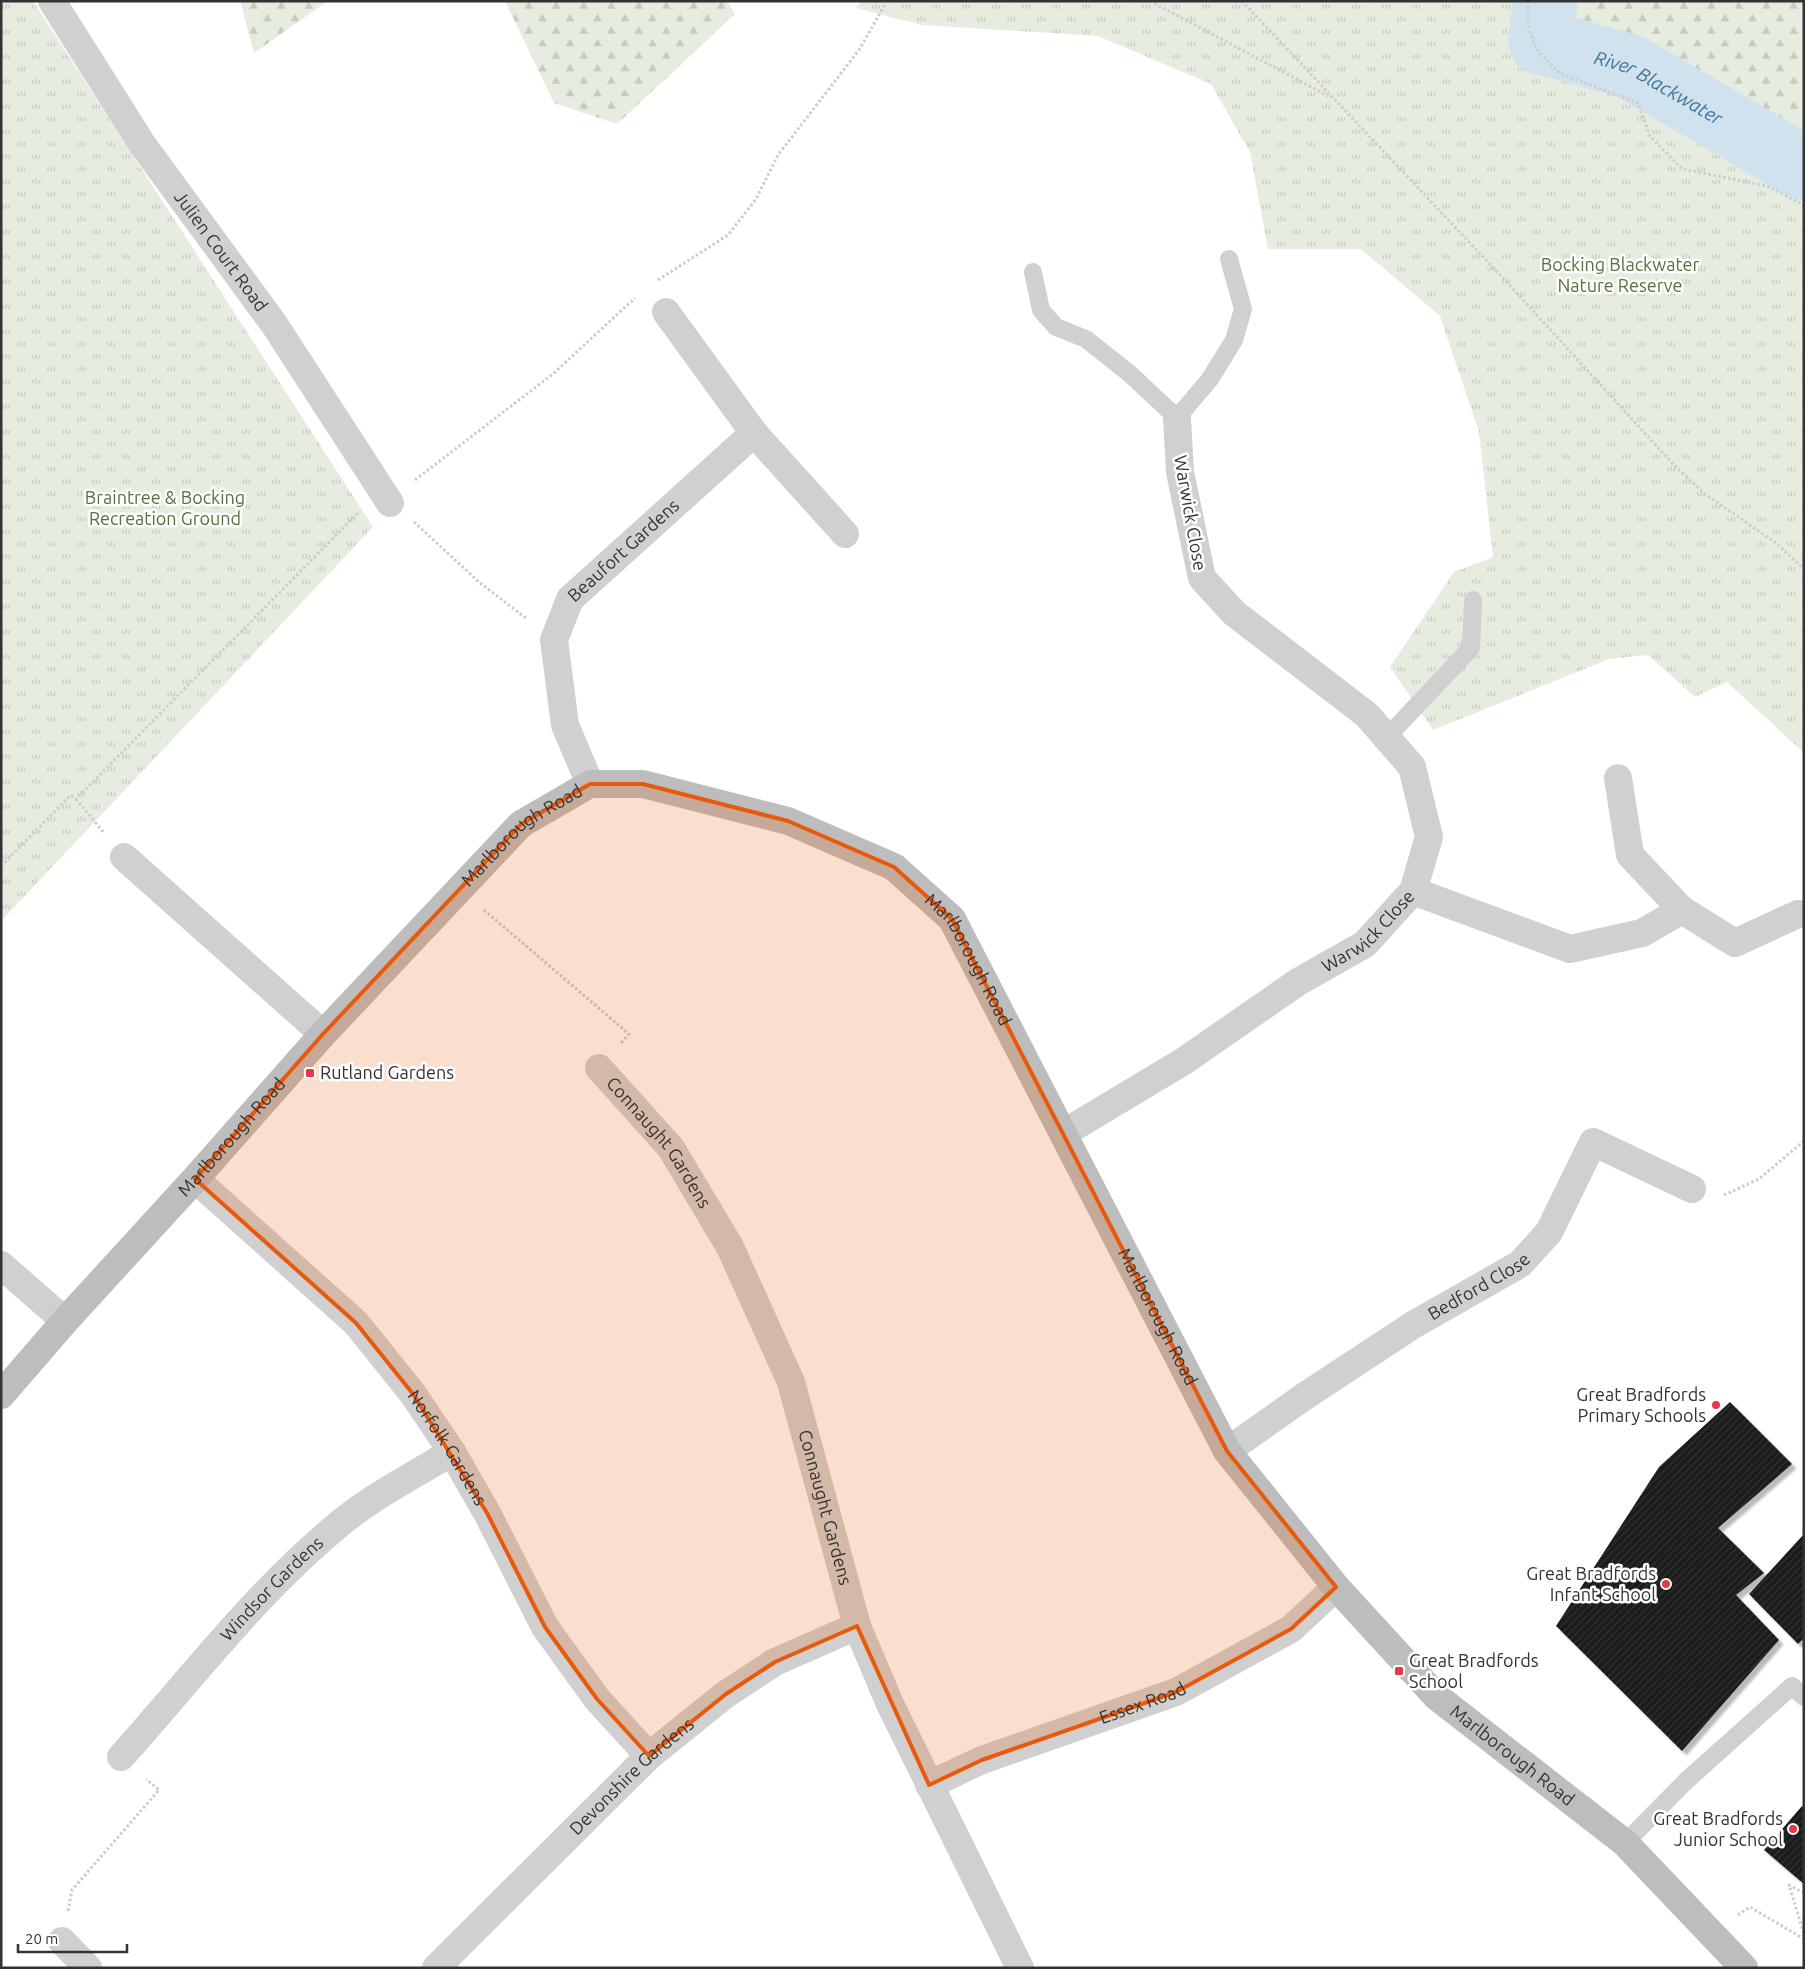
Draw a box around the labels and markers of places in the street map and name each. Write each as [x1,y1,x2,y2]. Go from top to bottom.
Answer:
place label: Rutland Gardens [320,1062,454,1082]
marker: Rutland Gardens [304,1067,316,1079]
place label: Great Bradfords Primary Schools [1576,1384,1706,1425]
marker: Great Bradfords Primary Schools [1710,1399,1722,1411]
place label: Great Bradfords Infant School [1526,1563,1656,1604]
marker: Great Bradfords Infant School [1660,1578,1672,1590]
place label: Great Bradfords School [1409,1650,1539,1691]
marker: Great Bradfords School [1393,1665,1405,1677]
place label: Great Bradfords Junior School [1653,1808,1783,1849]
marker: Great Bradfords Junior School [1787,1823,1799,1835]

